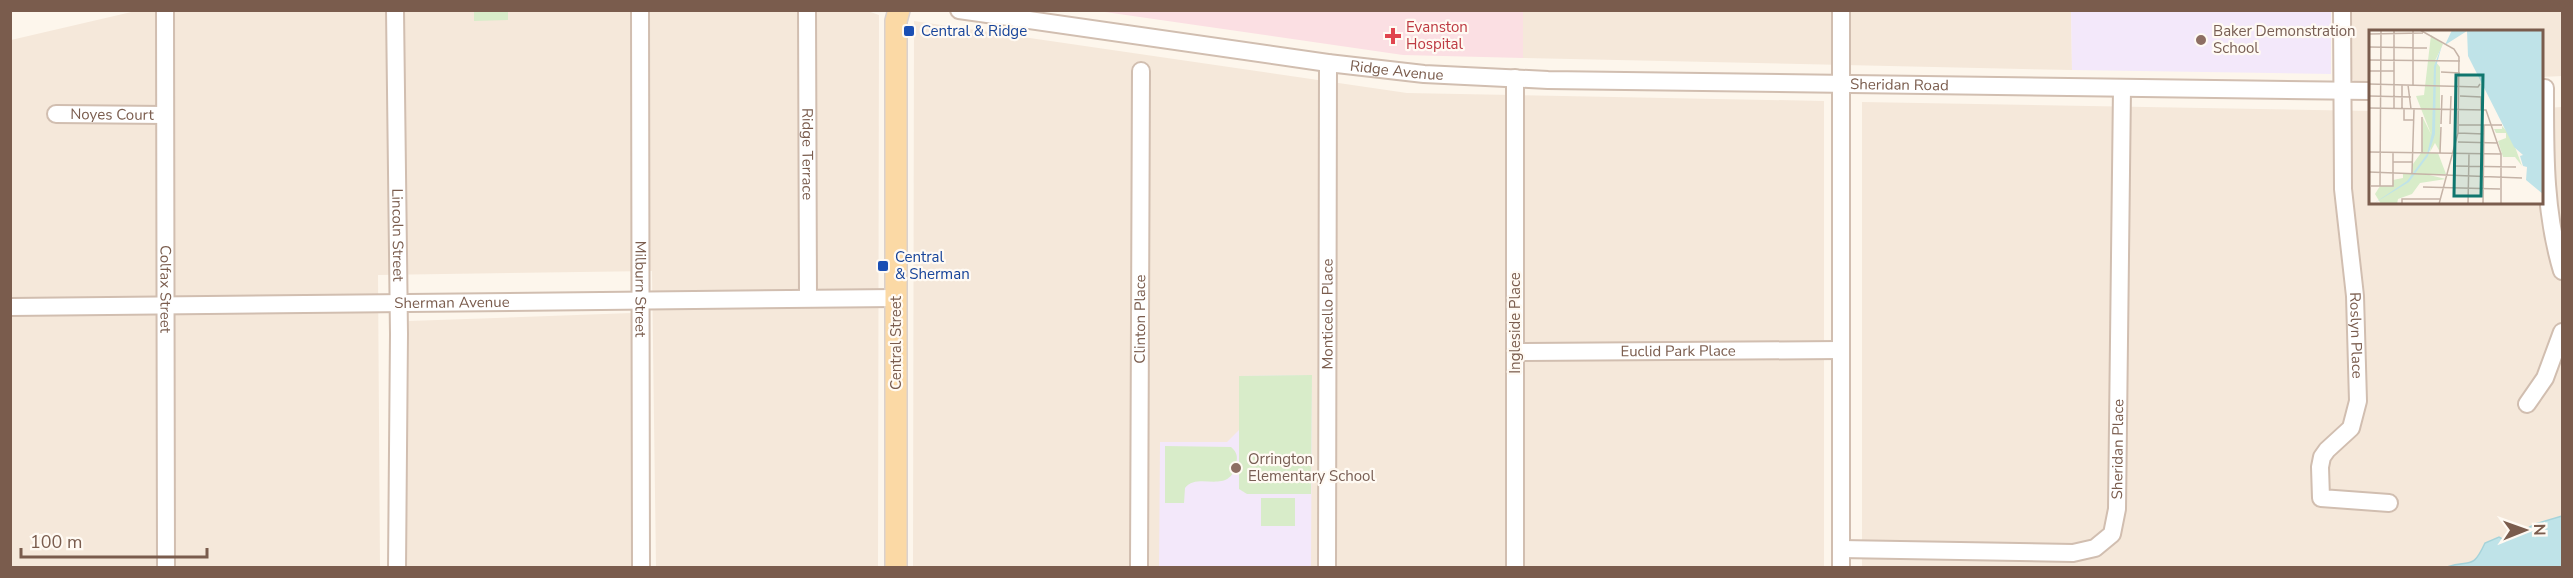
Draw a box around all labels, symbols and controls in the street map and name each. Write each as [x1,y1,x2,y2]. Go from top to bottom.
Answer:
place label: Evanston Hospital [1406,17,1468,54]
place label: Central & Ridge [921,21,1027,41]
place label: Baker Demonstration School [2213,21,2356,58]
marker: Central & Ridge [902,24,916,38]
marker: Evanston Hospital [1384,27,1402,45]
inset map [2369,30,2543,204]
marker: Baker Demonstration School [2194,33,2208,47]
street label: Ridge Avenue [1349,56,1444,85]
street label: Sheridan Road [1850,74,1949,95]
street label: Noyes Court [70,104,155,125]
street label: Ridge Terrace [797,108,818,200]
street label: Lincoln Street [387,188,408,282]
street label: Milburn Street [630,241,651,338]
street label: Colfax Street [155,245,176,334]
place label: Central & Sherman [895,247,970,284]
street label: Monticello Place [1317,258,1338,369]
marker: Central & Sherman [876,259,890,273]
street label: Ingleside Place [1505,272,1525,374]
street label: Clinton Place [1130,274,1150,364]
street label: Sherman Avenue [394,292,510,313]
street label: Roslyn Place [2345,292,2367,379]
street label: Central Street [886,295,906,390]
street label: Euclid Park Place [1620,341,1736,361]
street label: Sheridan Place [2107,399,2128,499]
place label: Orrington Elementary School [1248,449,1375,486]
marker: Orrington Elementary School [1229,461,1243,475]
north arrow [2495,500,2555,560]
scale bar [21,521,207,559]
text: N [2528,524,2550,536]
text: 100 m [30,530,82,554]

